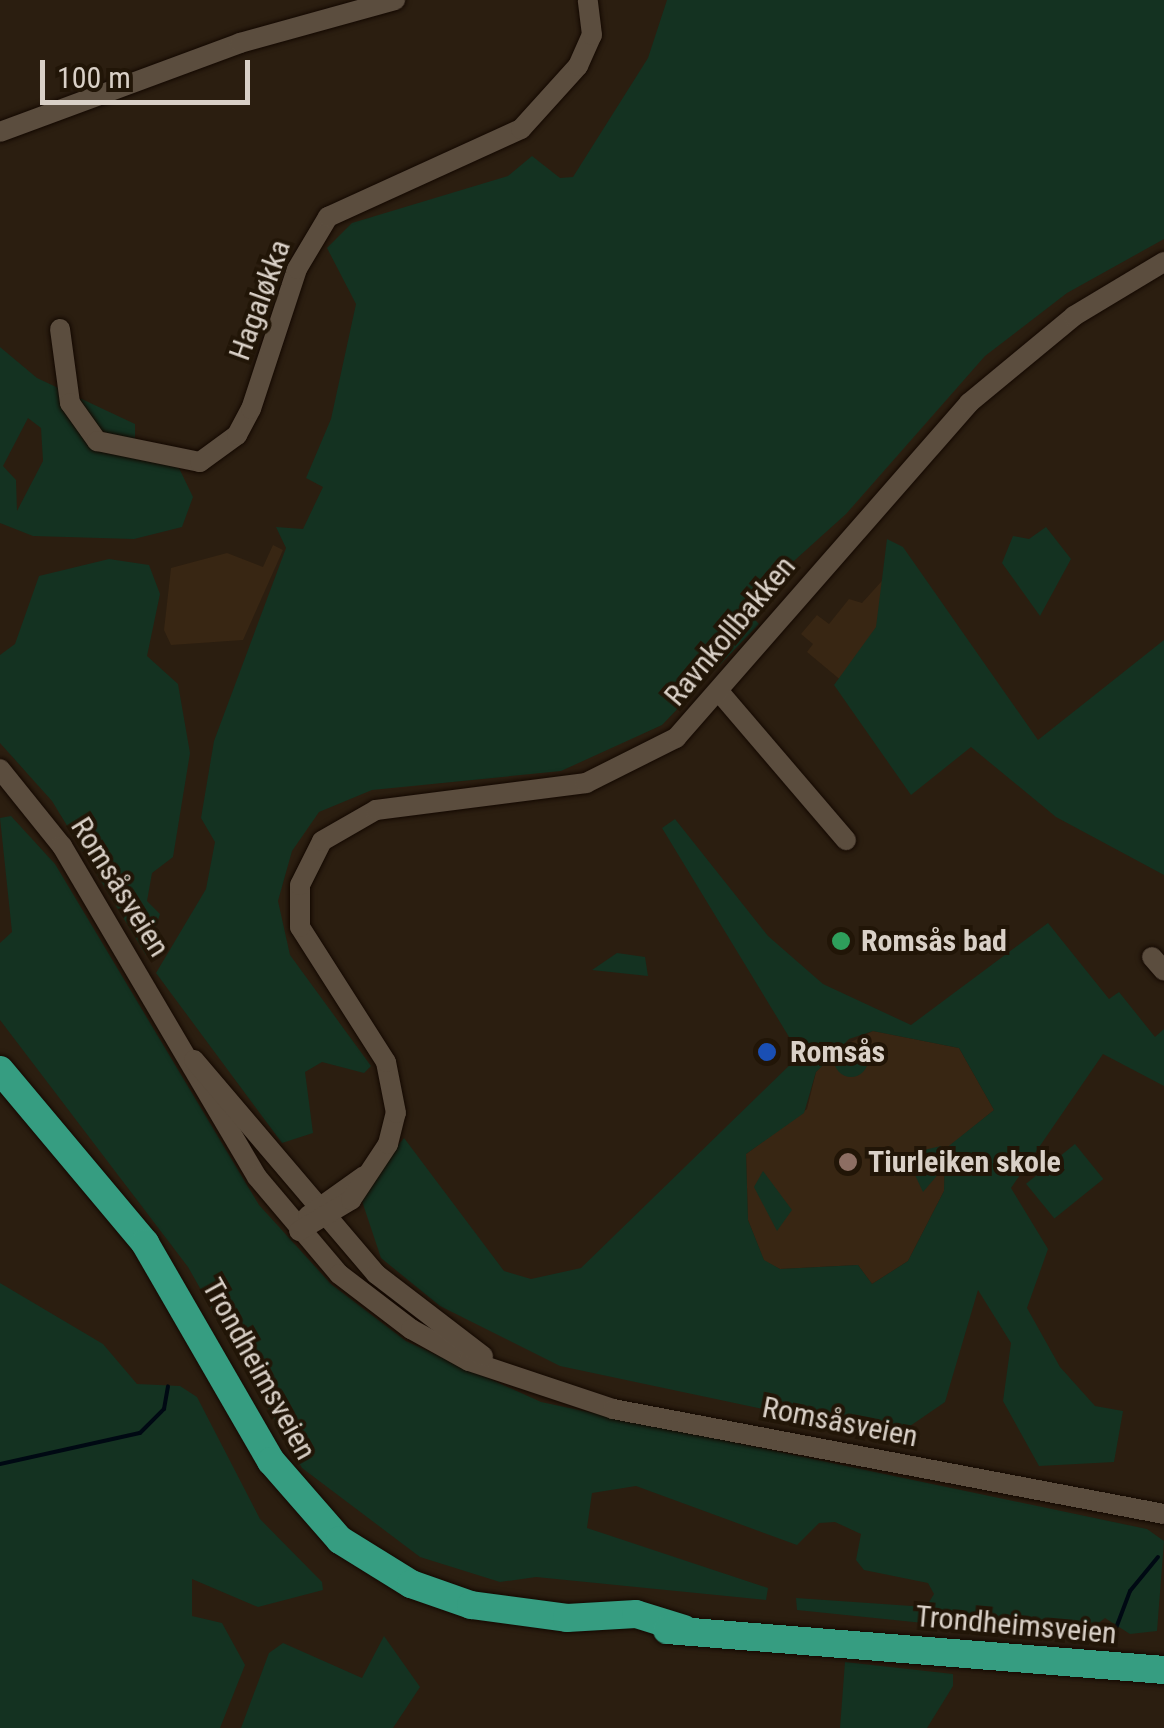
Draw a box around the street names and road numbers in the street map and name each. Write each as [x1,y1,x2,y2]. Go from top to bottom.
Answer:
street label: Hagaløkka [222,235,298,365]
street label: Ravnkollbakken [657,549,803,713]
street label: Romsåsveien [63,811,177,963]
street label: Trondheimsveien [194,1272,324,1466]
street label: Romsåsveien [759,1389,921,1455]
street label: Trondheimsveien [914,1598,1118,1652]

